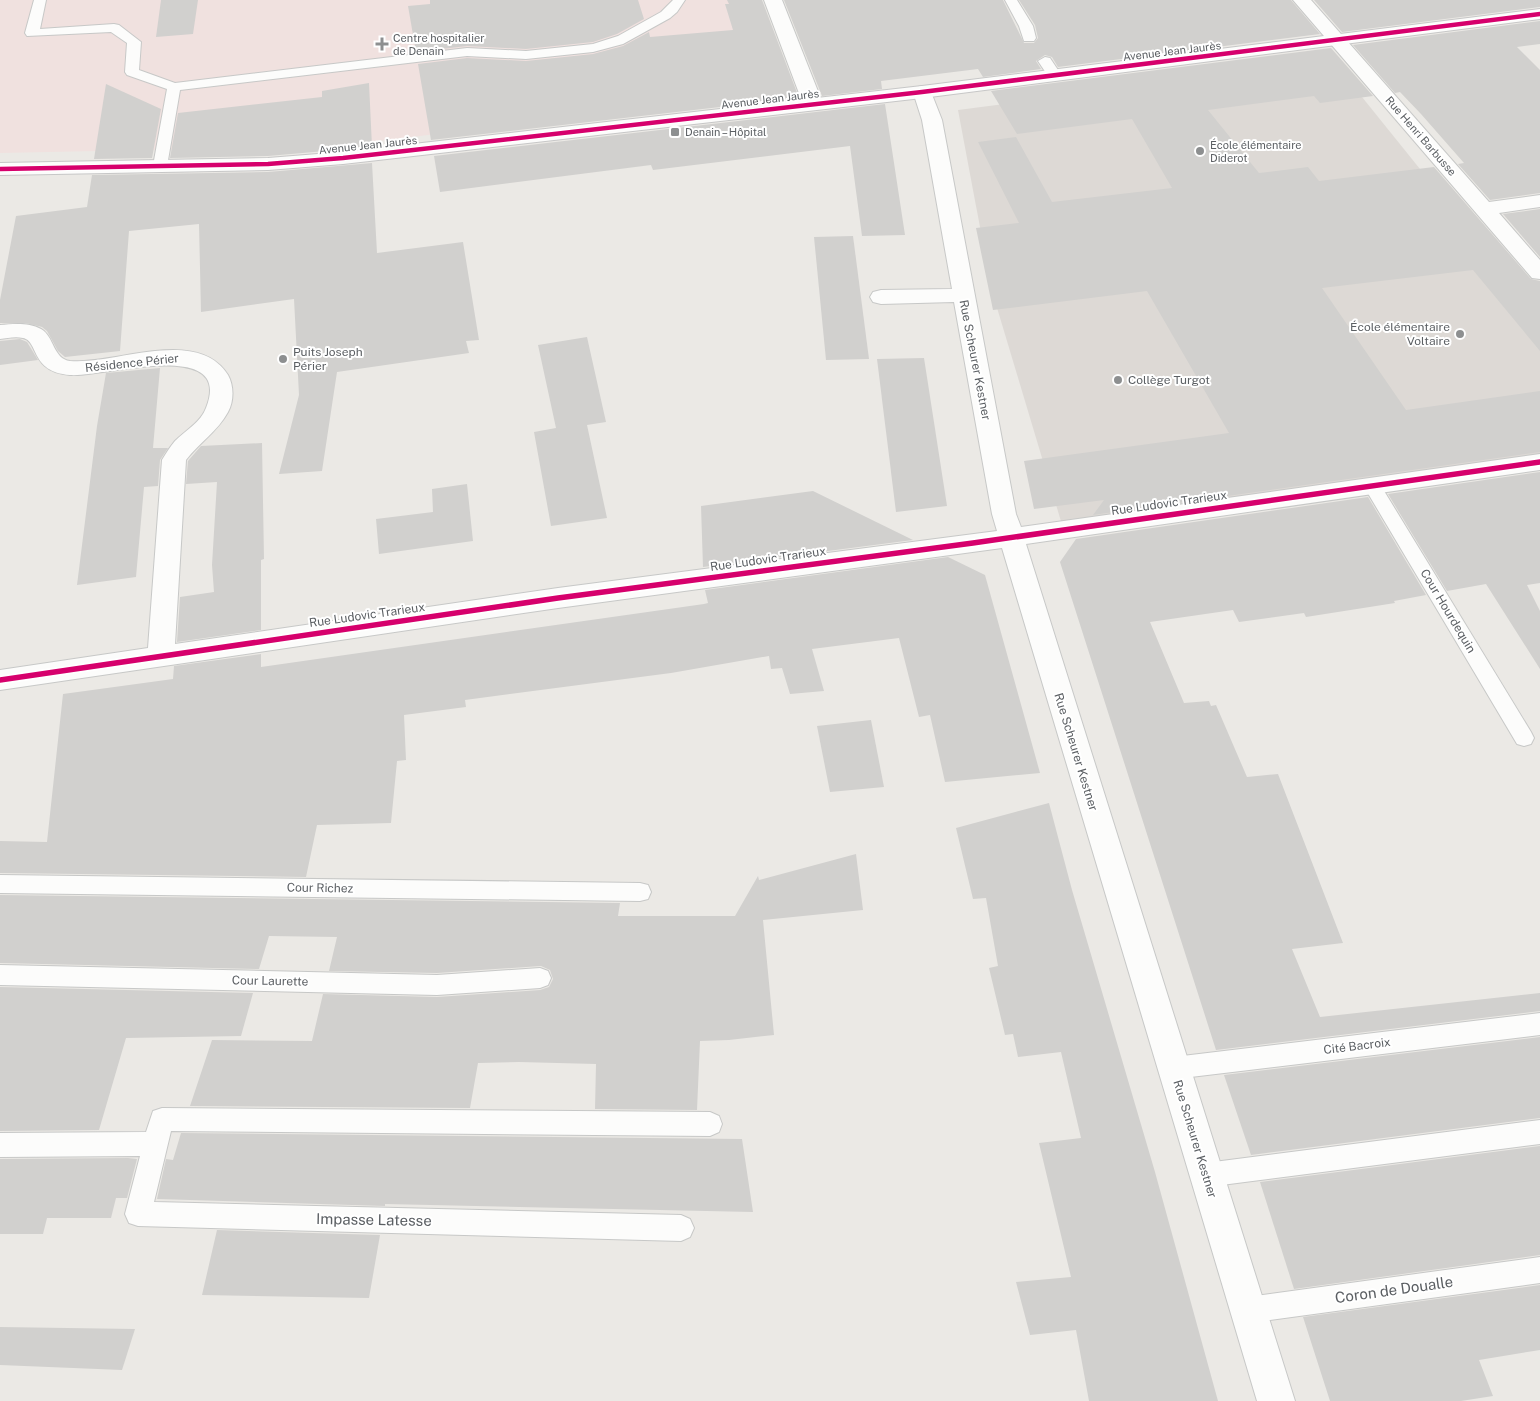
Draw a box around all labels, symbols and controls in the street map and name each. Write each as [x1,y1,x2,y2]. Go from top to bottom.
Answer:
place label: Centre hospitalier de Denain [393,32,484,57]
marker: Centre hospitalier de Denain [375,37,389,51]
street label: Avenue Jean Jaurès [1122,39,1222,63]
street label: Avenue Jean Jaurès [720,87,820,111]
street label: Rue Henri Barbusse [1383,94,1459,178]
marker: Denain – Hôpital [669,126,681,138]
place label: Denain – Hôpital [685,126,766,138]
street label: Avenue Jean Jaurès [318,134,418,156]
place label: École élémentaire Diderot [1210,138,1302,164]
marker: École élémentaire Diderot [1194,145,1206,157]
street label: Rue Scheurer Kestner [956,299,994,422]
place label: École élémentaire Voltaire [1350,320,1450,348]
marker: École élémentaire Voltaire [1454,328,1466,340]
place label: Puits Joseph Périer [293,345,363,373]
street label: Résidence Périer [84,351,180,375]
marker: Puits Joseph Périer [277,353,289,365]
place label: Collège Turgot [1128,373,1210,387]
marker: Collège Turgot [1112,374,1124,386]
street label: Rue Ludovic Trarieux [1110,488,1228,518]
street label: Rue Ludovic Trarieux [709,544,827,574]
street label: Cour Hourdequin [1417,567,1479,656]
street label: Rue Ludovic Trarieux [308,600,426,630]
street label: Rue Scheurer Kestner [1051,691,1101,813]
street label: Cour Richez [287,880,354,896]
street label: Cour Laurette [232,973,309,989]
street label: Cité Bacroix [1323,1035,1392,1057]
street label: Rue Scheurer Kestner [1170,1078,1220,1200]
street label: Impasse Latesse [316,1210,432,1229]
street label: Coron de Doualle [1334,1273,1454,1306]

